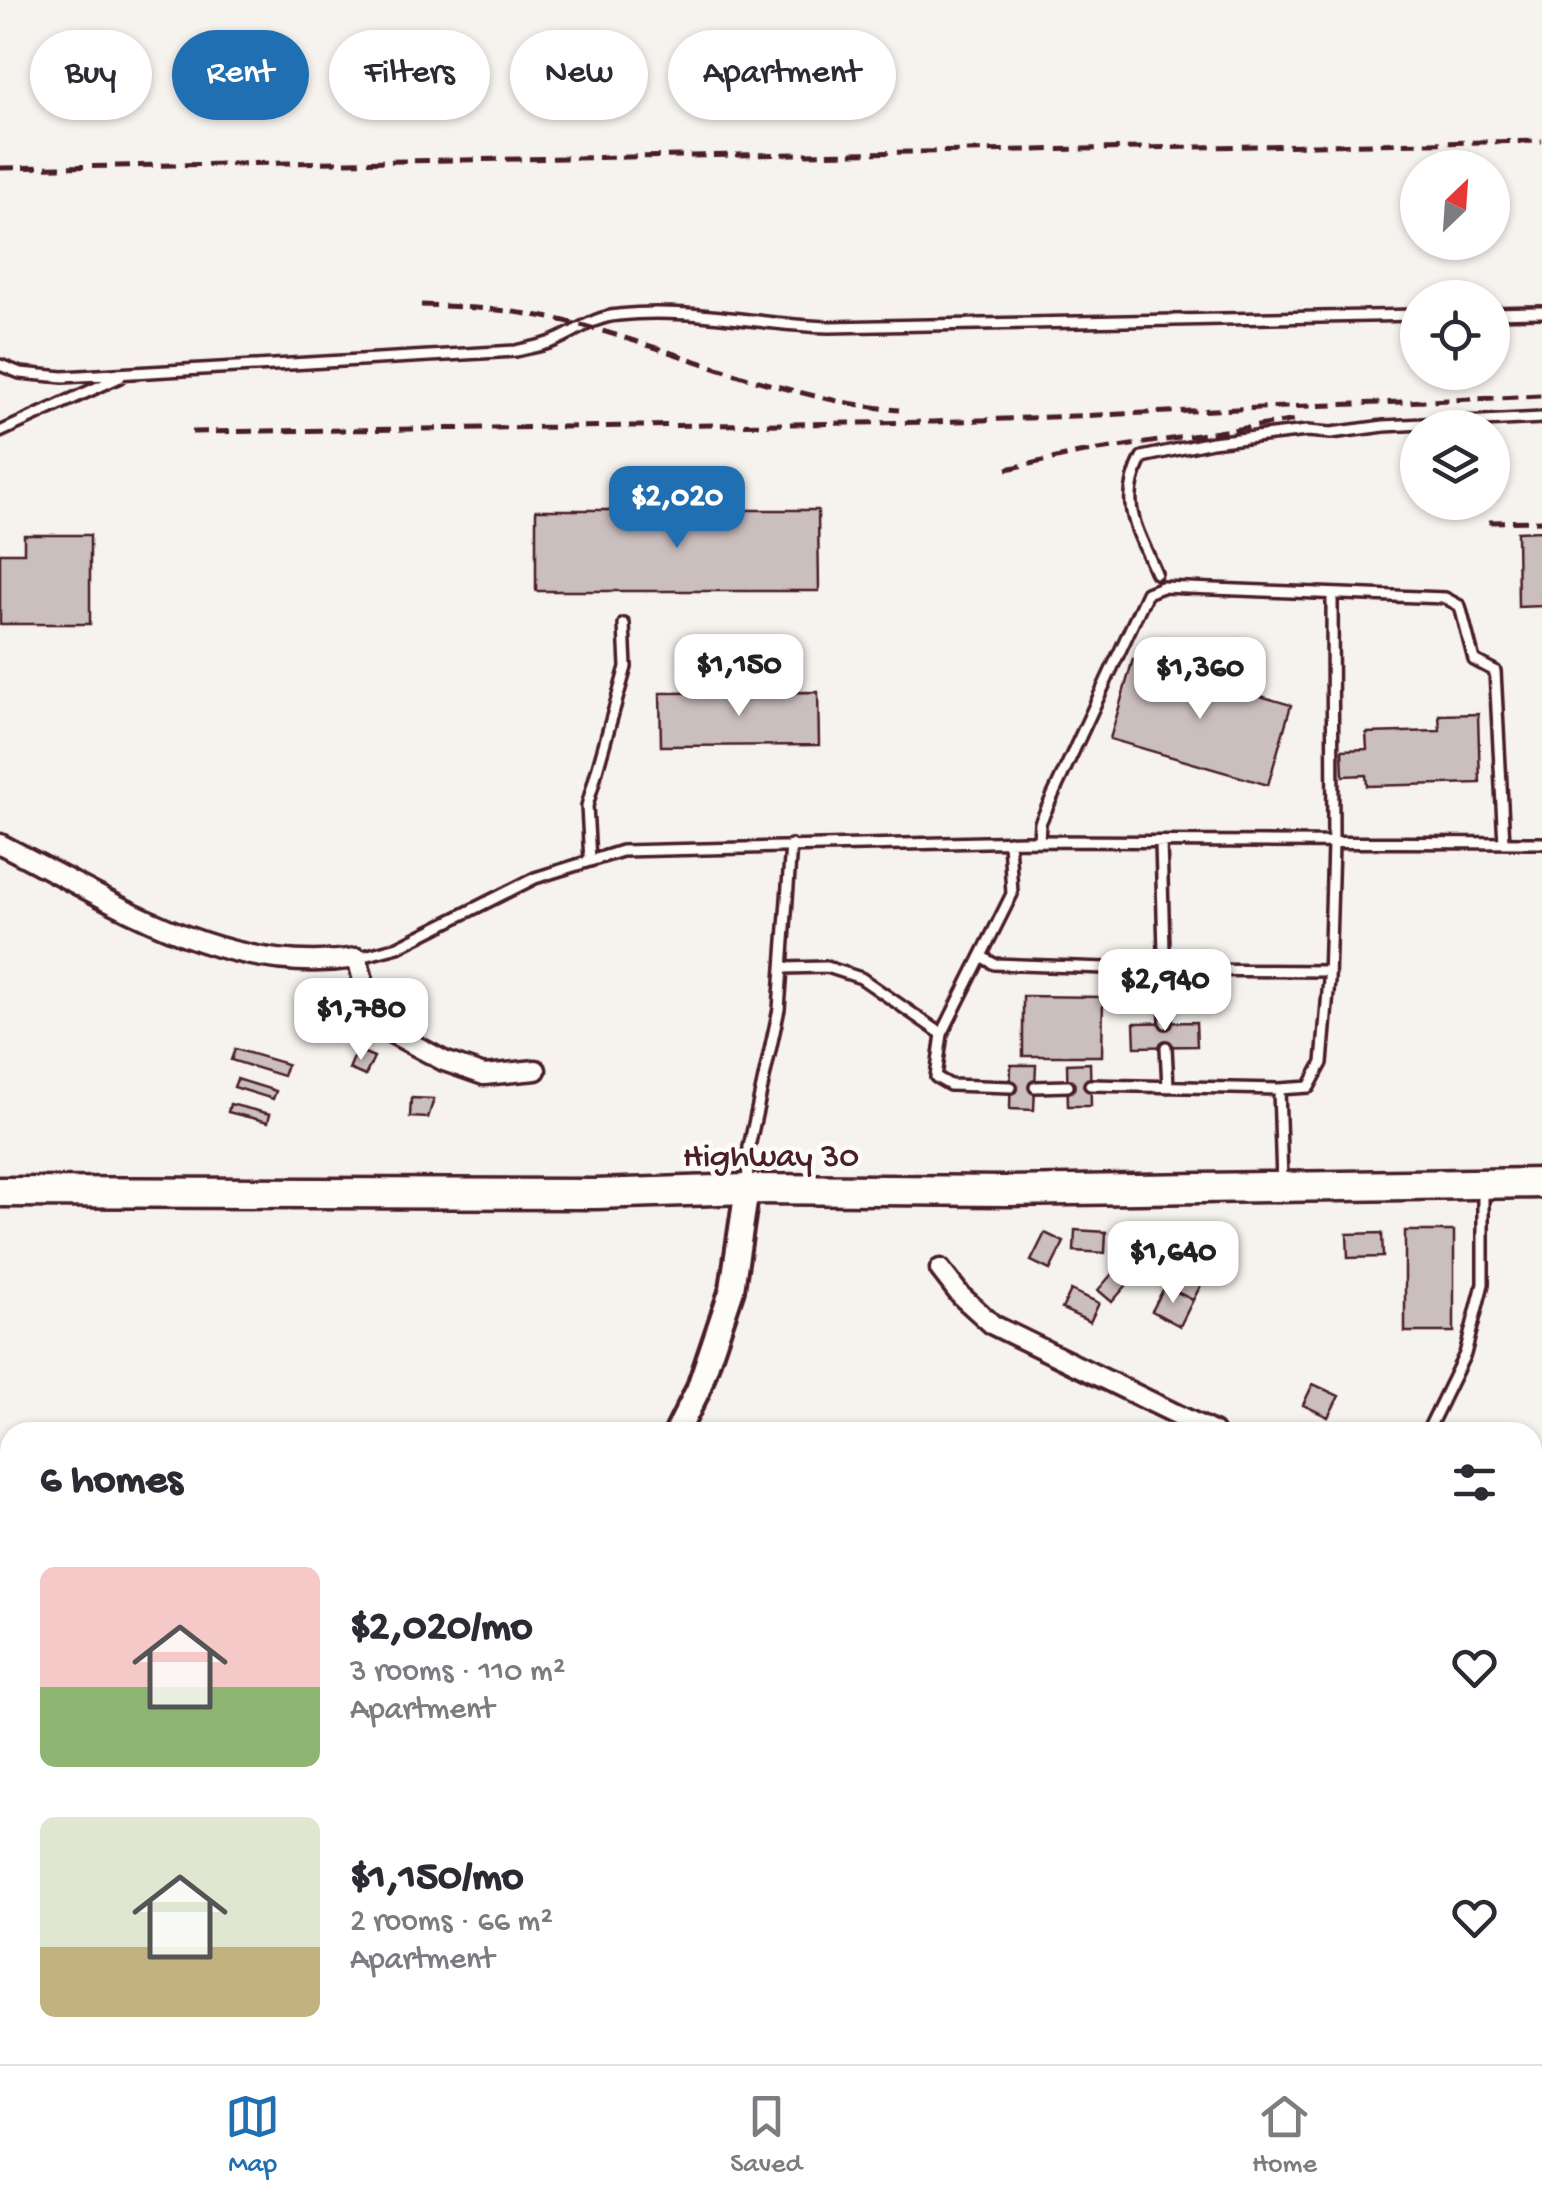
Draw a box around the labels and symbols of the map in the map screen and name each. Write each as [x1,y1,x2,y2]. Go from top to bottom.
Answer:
north arrow [1400,150,1510,260]
pin: $2,020 [596,466,758,551]
pin: $1,150 [658,634,820,719]
pin: $1,360 [1119,637,1281,722]
pin: $2,940 [1084,949,1246,1034]
pin: $1,780 [280,978,442,1063]
street label: Highway 30 [683,1138,859,1179]
pin: $1,640 [1092,1221,1254,1306]

